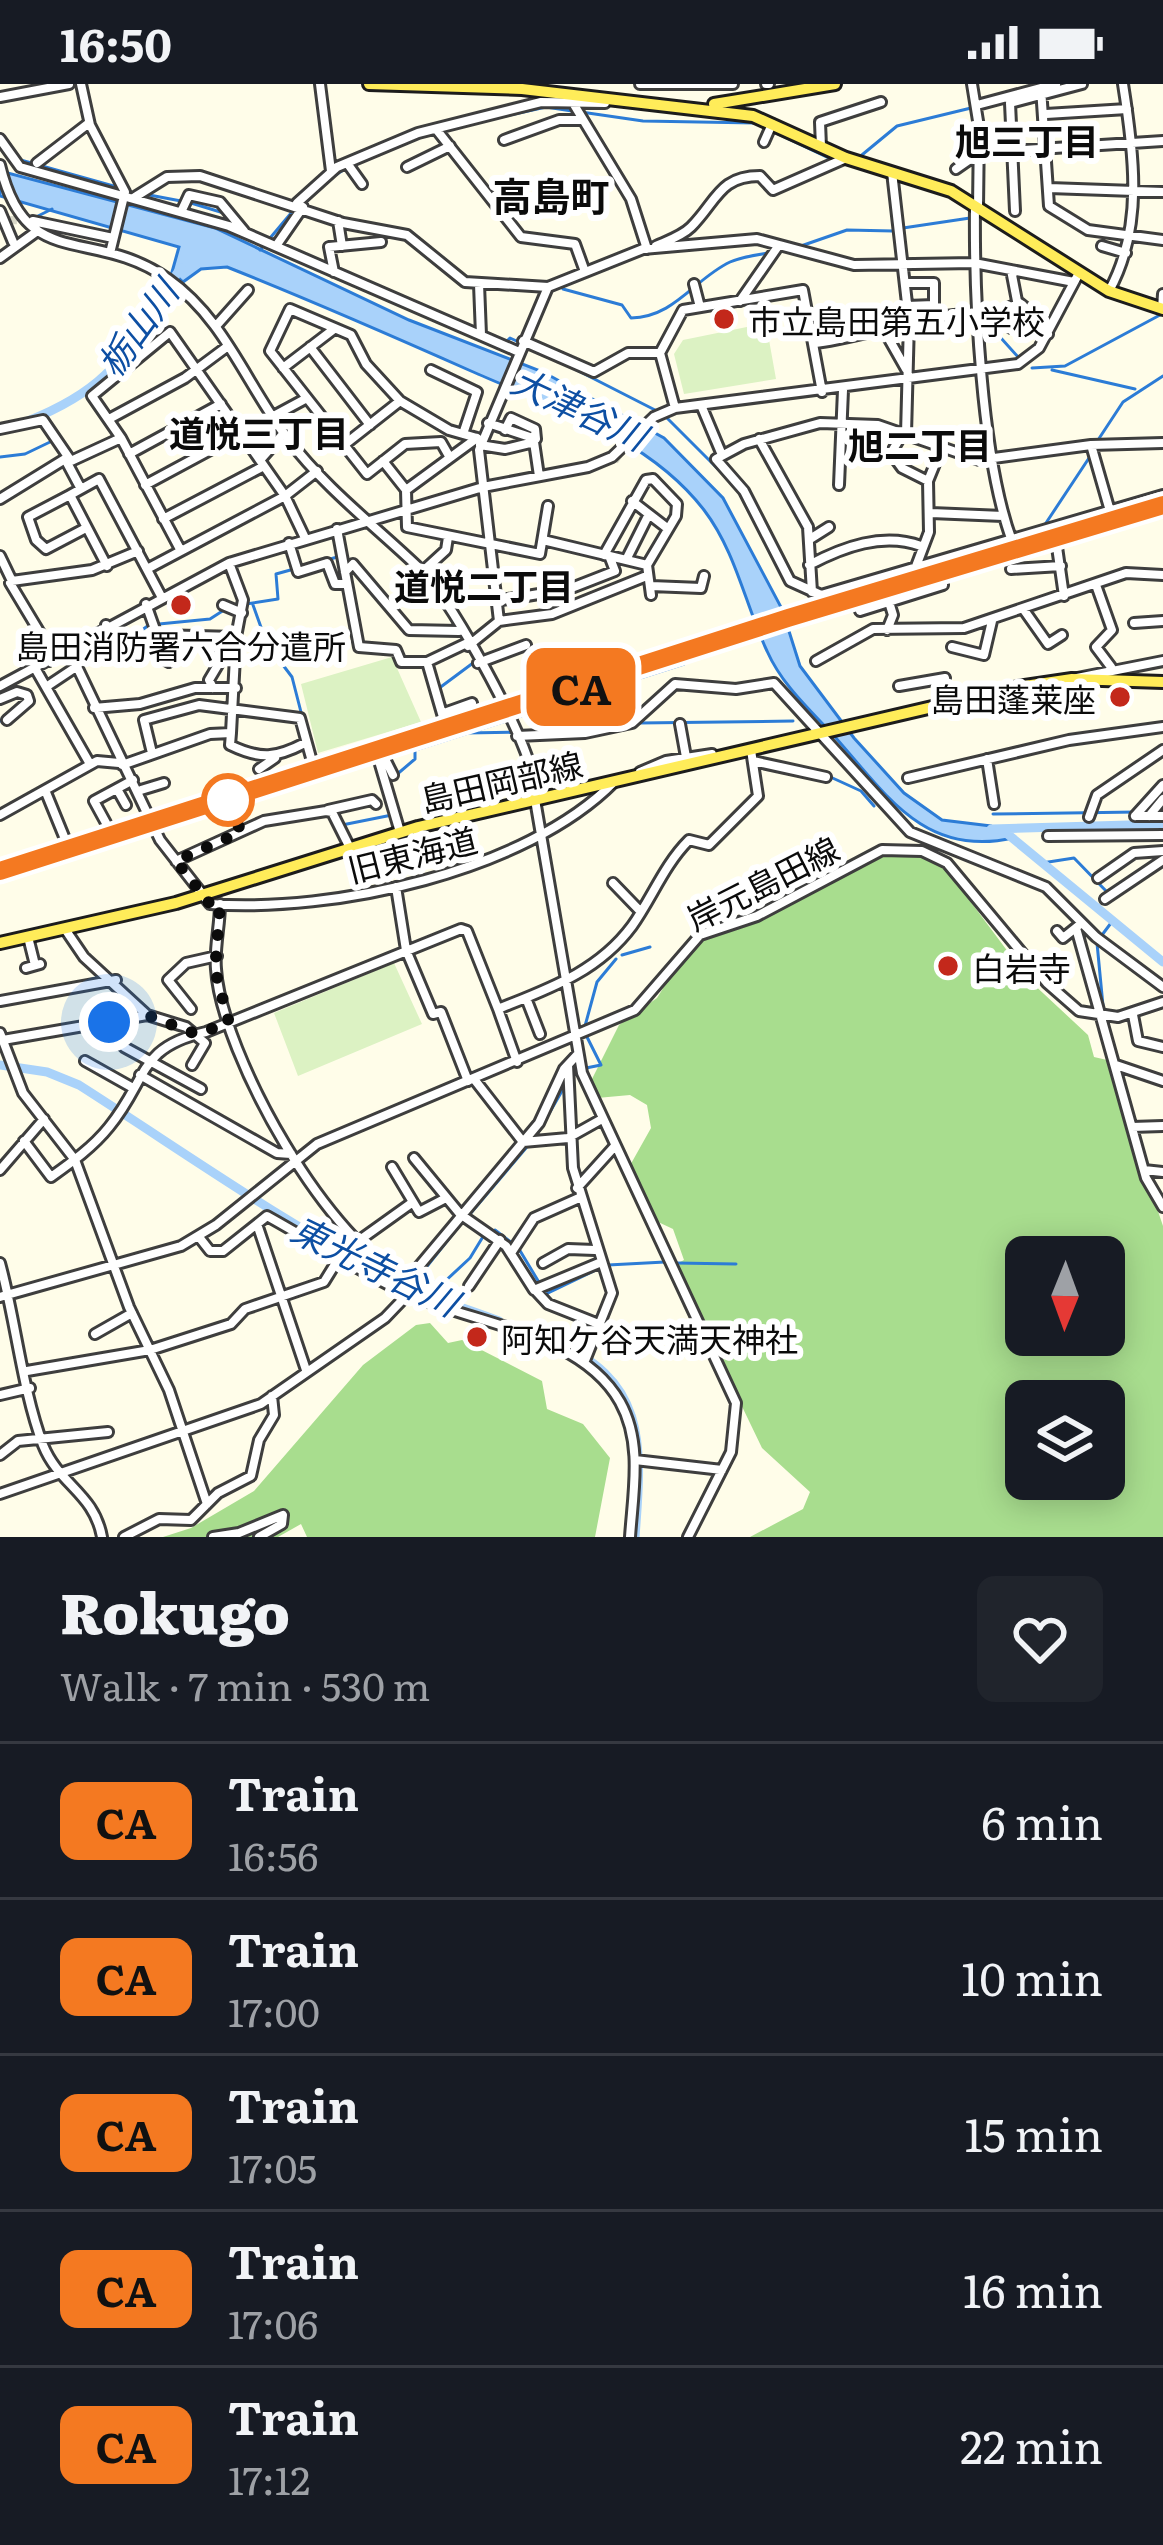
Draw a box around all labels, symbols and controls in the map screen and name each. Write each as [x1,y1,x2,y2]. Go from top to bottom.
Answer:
text: 16:50 [60,9,172,76]
district label: 旭三丁目 [955,113,1099,166]
district label: 高島町 [492,165,610,223]
water label: 栃山川 [83,265,192,386]
place label: 市立島田第五小学校 [748,295,1045,344]
marker: 市立島田第五小学校 [711,306,737,332]
water label: 大津谷川 [504,353,660,463]
district label: 道悦三丁目 [169,405,349,458]
district label: 旭二丁目 [848,417,992,470]
district label: 道悦二丁目 [394,558,574,611]
marker: 島田消防署六合分遣所 [168,592,194,618]
place label: 島田消防署六合分遣所 [16,620,346,669]
line badge: CA [527,648,635,726]
text: CA [550,656,612,718]
place label: 島田蓬莱座 [931,673,1096,722]
marker: 島田蓬莱座 [1107,684,1133,710]
street label: 島田岡部線 [415,738,587,822]
unlabelled marker [203,775,253,825]
street label: 旧東海道 [342,813,482,893]
street label: 岸元島田線 [677,823,847,941]
place label: 白岩寺 [972,942,1071,991]
marker: 白岩寺 [935,953,961,979]
your location [79,992,139,1052]
water label: 東光寺谷川 [283,1201,472,1329]
north arrow [1005,1236,1125,1356]
map controls [1005,1236,1125,1500]
place label: 阿知ケ谷天満天神社 [501,1313,798,1362]
marker: 阿知ケ谷天満天神社 [464,1324,490,1350]
button: layers [1005,1380,1125,1500]
text: Rokugo [60,1567,290,1652]
button: heart [977,1576,1103,1702]
text: Walk · 7 min · 530 m [60,1655,430,1713]
text: Train [228,1758,359,1825]
text: 6 min [981,1787,1103,1854]
text: CA [95,1790,157,1852]
text: 16:56 [228,1825,319,1883]
text: Train [228,1914,359,1981]
text: 10 min [961,1943,1103,2010]
text: CA [95,1946,157,2008]
text: 17:00 [228,1981,320,2039]
text: Train [228,2070,359,2137]
text: 15 min [964,2099,1103,2166]
text: CA [95,2102,157,2164]
text: 17:05 [228,2137,317,2195]
text: Train [228,2226,359,2293]
text: 16 min [963,2255,1103,2322]
text: CA [95,2258,157,2320]
text: 17:06 [228,2293,318,2351]
text: Train [228,2382,359,2449]
text: 22 min [960,2411,1103,2478]
text: CA [95,2414,157,2476]
text: 17:12 [228,2449,310,2507]

